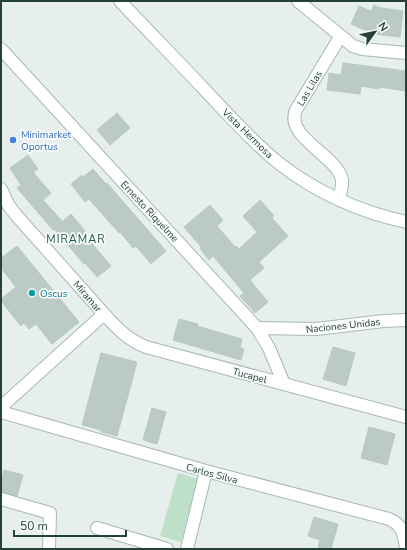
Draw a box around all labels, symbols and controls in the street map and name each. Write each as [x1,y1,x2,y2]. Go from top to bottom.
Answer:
north arrow [355,12,395,52]
text: N [374,19,391,34]
street label: Las Lilas [294,68,326,109]
street label: Vista Hermosa [218,105,276,162]
place label: Minimarket Oportus [21,128,71,154]
marker: Minimarket Oportus [8,135,18,145]
street label: Ernesto Riquelme [117,178,181,245]
district label: MIRAMAR [46,232,106,247]
street label: Miramar [70,278,105,316]
place label: Oscus [40,287,68,301]
marker: Oscus [27,288,37,298]
street label: Naciones Unidas [305,315,381,337]
street label: Tucapel [231,365,268,387]
street label: Carlos Silva [184,460,239,488]
scale bar [14,512,126,538]
text: 50 m [20,518,48,534]

